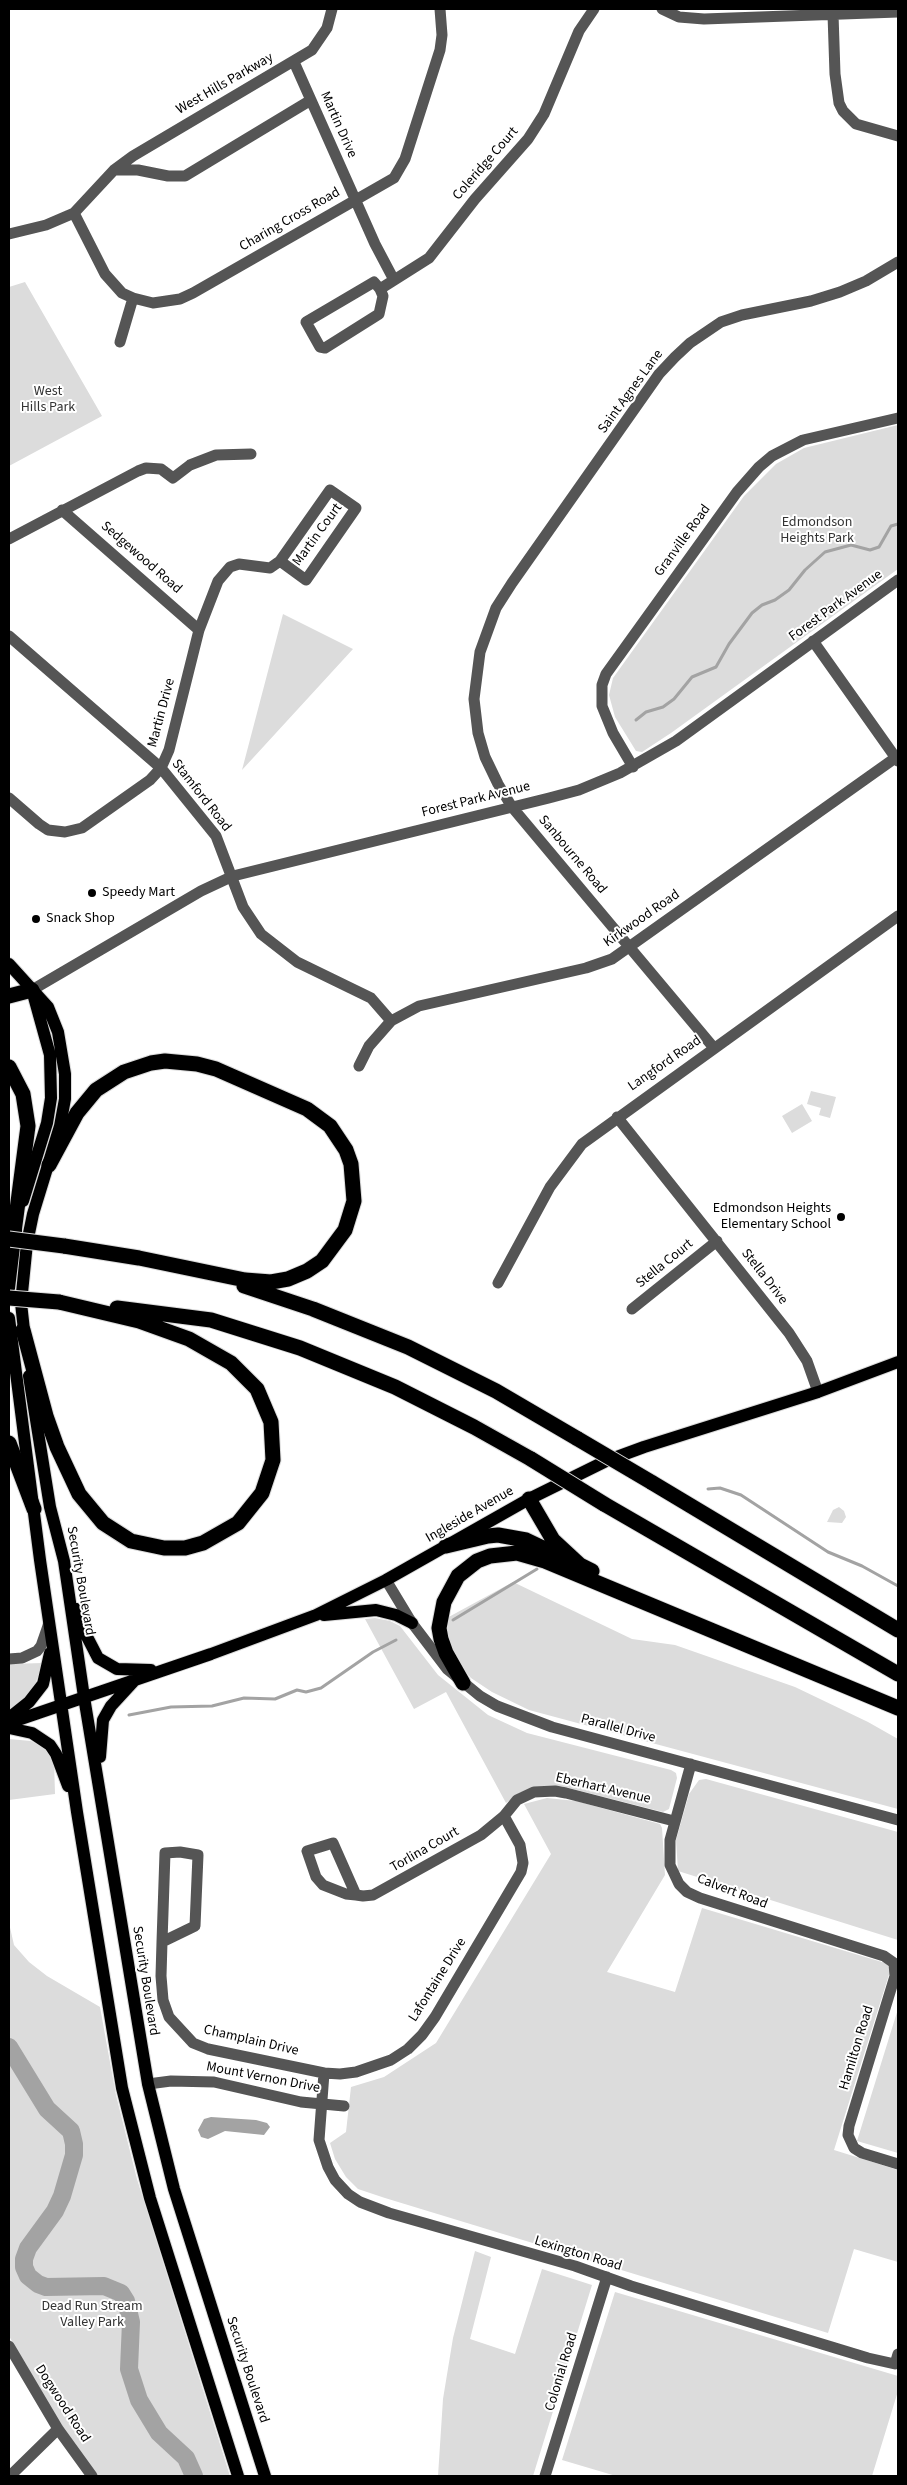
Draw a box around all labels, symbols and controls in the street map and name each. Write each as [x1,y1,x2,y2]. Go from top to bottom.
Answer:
street label: West Hills Parkway [174,49,276,119]
street label: Martin Drive [316,89,360,161]
street label: Coleridge Court [450,124,522,204]
street label: Charing Cross Road [237,184,343,256]
street label: Saint Agnes Lane [595,347,667,437]
park label: West Hills Park [21,384,75,417]
street label: Martin Court [290,500,346,570]
street label: Granville Road [651,502,715,580]
park label: Edmondson Heights Park [780,515,854,548]
street label: Sedgewood Road [97,518,185,598]
street label: Forest Park Avenue [786,567,886,645]
street label: Martin Drive [145,677,179,749]
street label: Stamford Road [168,757,234,835]
street label: Forest Park Avenue [420,778,532,822]
street label: Sanbourne Road [534,812,610,898]
place label: Speedy Mart [102,885,175,901]
marker: Speedy Mart [86,887,98,899]
street label: Kirkwood Road [601,887,683,951]
place label: Snack Shop [46,911,115,927]
marker: Snack Shop [30,913,42,925]
street label: Langford Road [625,1033,705,1095]
place label: Edmondson Heights Elementary School [713,1201,831,1234]
marker: Edmondson Heights Elementary School [835,1211,847,1223]
street label: Stella Court [633,1236,697,1292]
street label: Stella Drive [737,1246,791,1308]
street label: Ingleside Avenue [423,1483,517,1547]
street label: Security Boulevard [62,1525,98,1637]
street label: Parallel Drive [579,1711,657,1747]
street label: Eberhart Avenue [554,1770,652,1808]
street label: Torlina Court [388,1824,462,1876]
street label: Calvert Road [694,1871,770,1913]
street label: Security Boulevard [128,1925,162,2037]
street label: Lafontaine Drive [406,1935,470,2025]
street label: Hamilton Road [836,2004,878,2092]
street label: Champlain Drive [202,2022,300,2060]
street label: Mount Vernon Drive [205,2059,321,2097]
street label: Lexington Road [532,2233,624,2275]
park label: Dead Run Stream Valley Park [41,2299,143,2332]
street label: Security Boulevard [222,2315,272,2425]
street label: Colonial Road [542,2331,582,2413]
street label: Dogwood Road [31,2362,93,2446]

